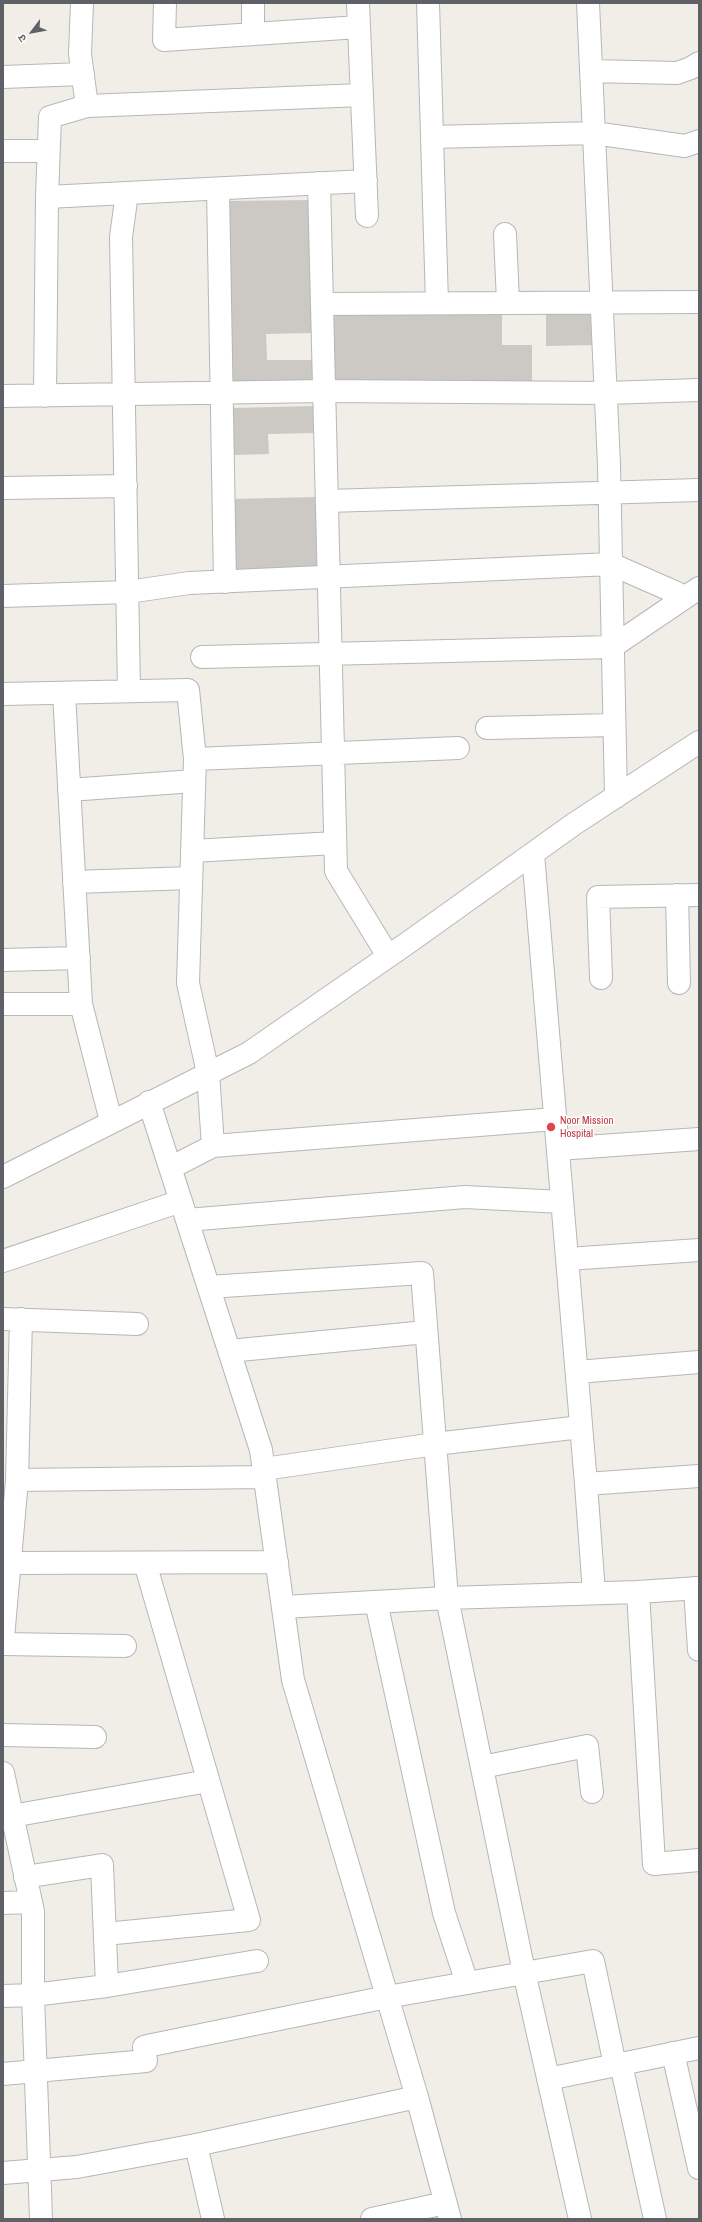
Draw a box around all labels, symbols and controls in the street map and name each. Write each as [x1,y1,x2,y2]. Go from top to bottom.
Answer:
north arrow [12,12,52,52]
text: उ [14,32,29,45]
place label: Noor Mission Hospital [560,1114,614,1140]
marker: Noor Mission Hospital [545,1121,557,1133]

